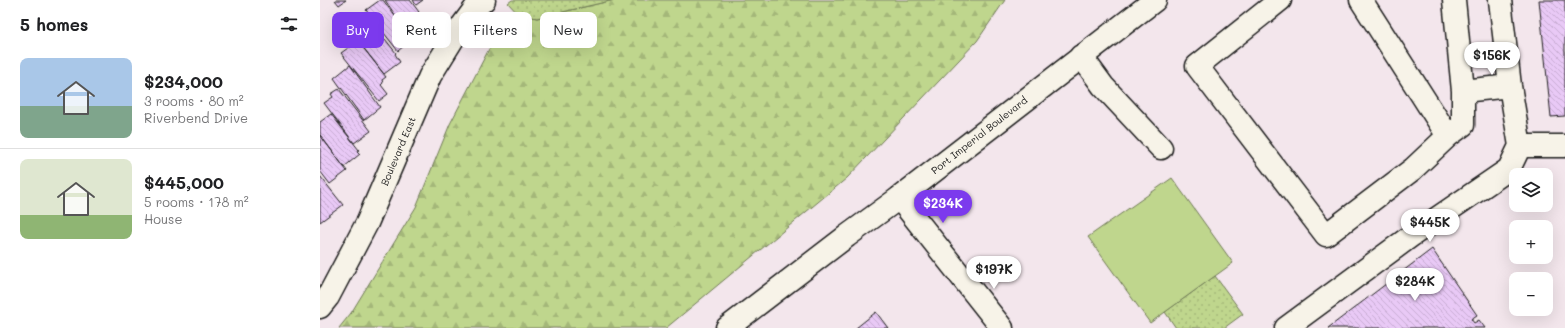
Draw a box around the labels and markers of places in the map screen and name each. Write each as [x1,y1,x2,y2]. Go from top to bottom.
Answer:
pin: $156K [1464,42,1520,76]
pin: $234K [915,190,971,224]
pin: $445K [1402,209,1458,243]
pin: $197K [966,256,1022,290]
pin: $284K [1387,268,1443,302]

